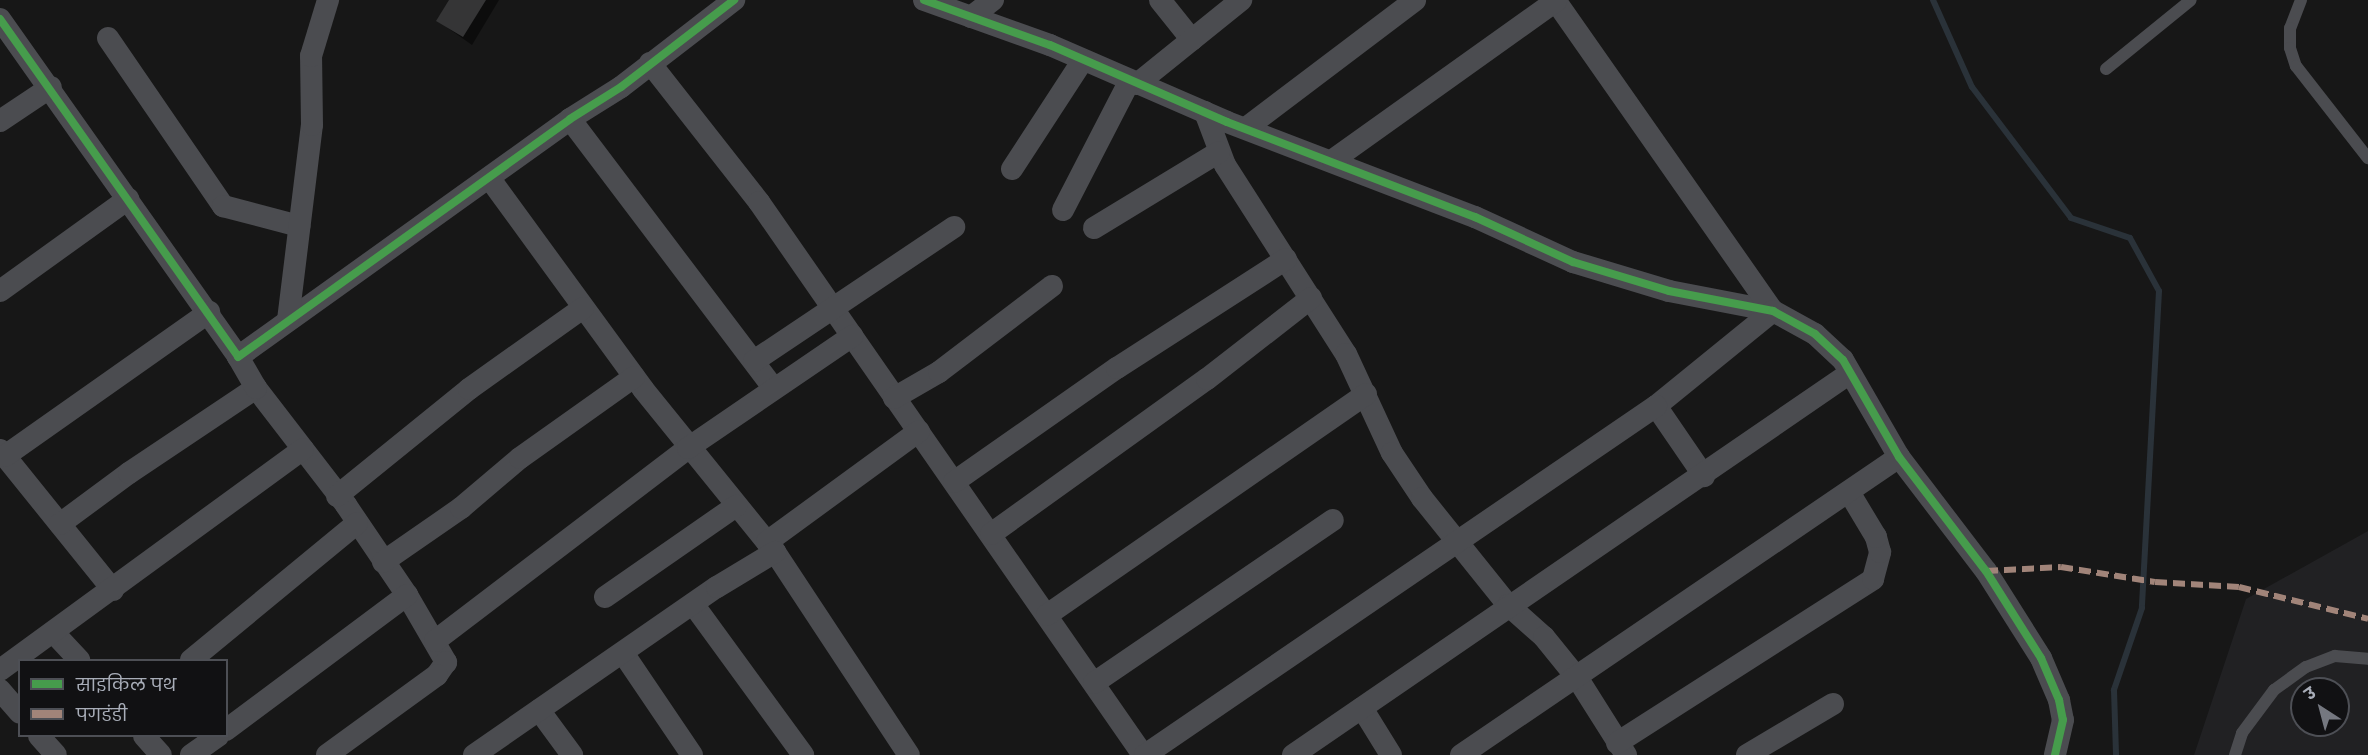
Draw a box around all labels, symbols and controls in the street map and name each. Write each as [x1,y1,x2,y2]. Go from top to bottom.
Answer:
legend [18,659,228,737]
text: साइकिल पथ [76,672,176,697]
north arrow [2290,677,2350,737]
text: उ [2300,682,2321,706]
text: पगडंडी [76,702,127,727]

